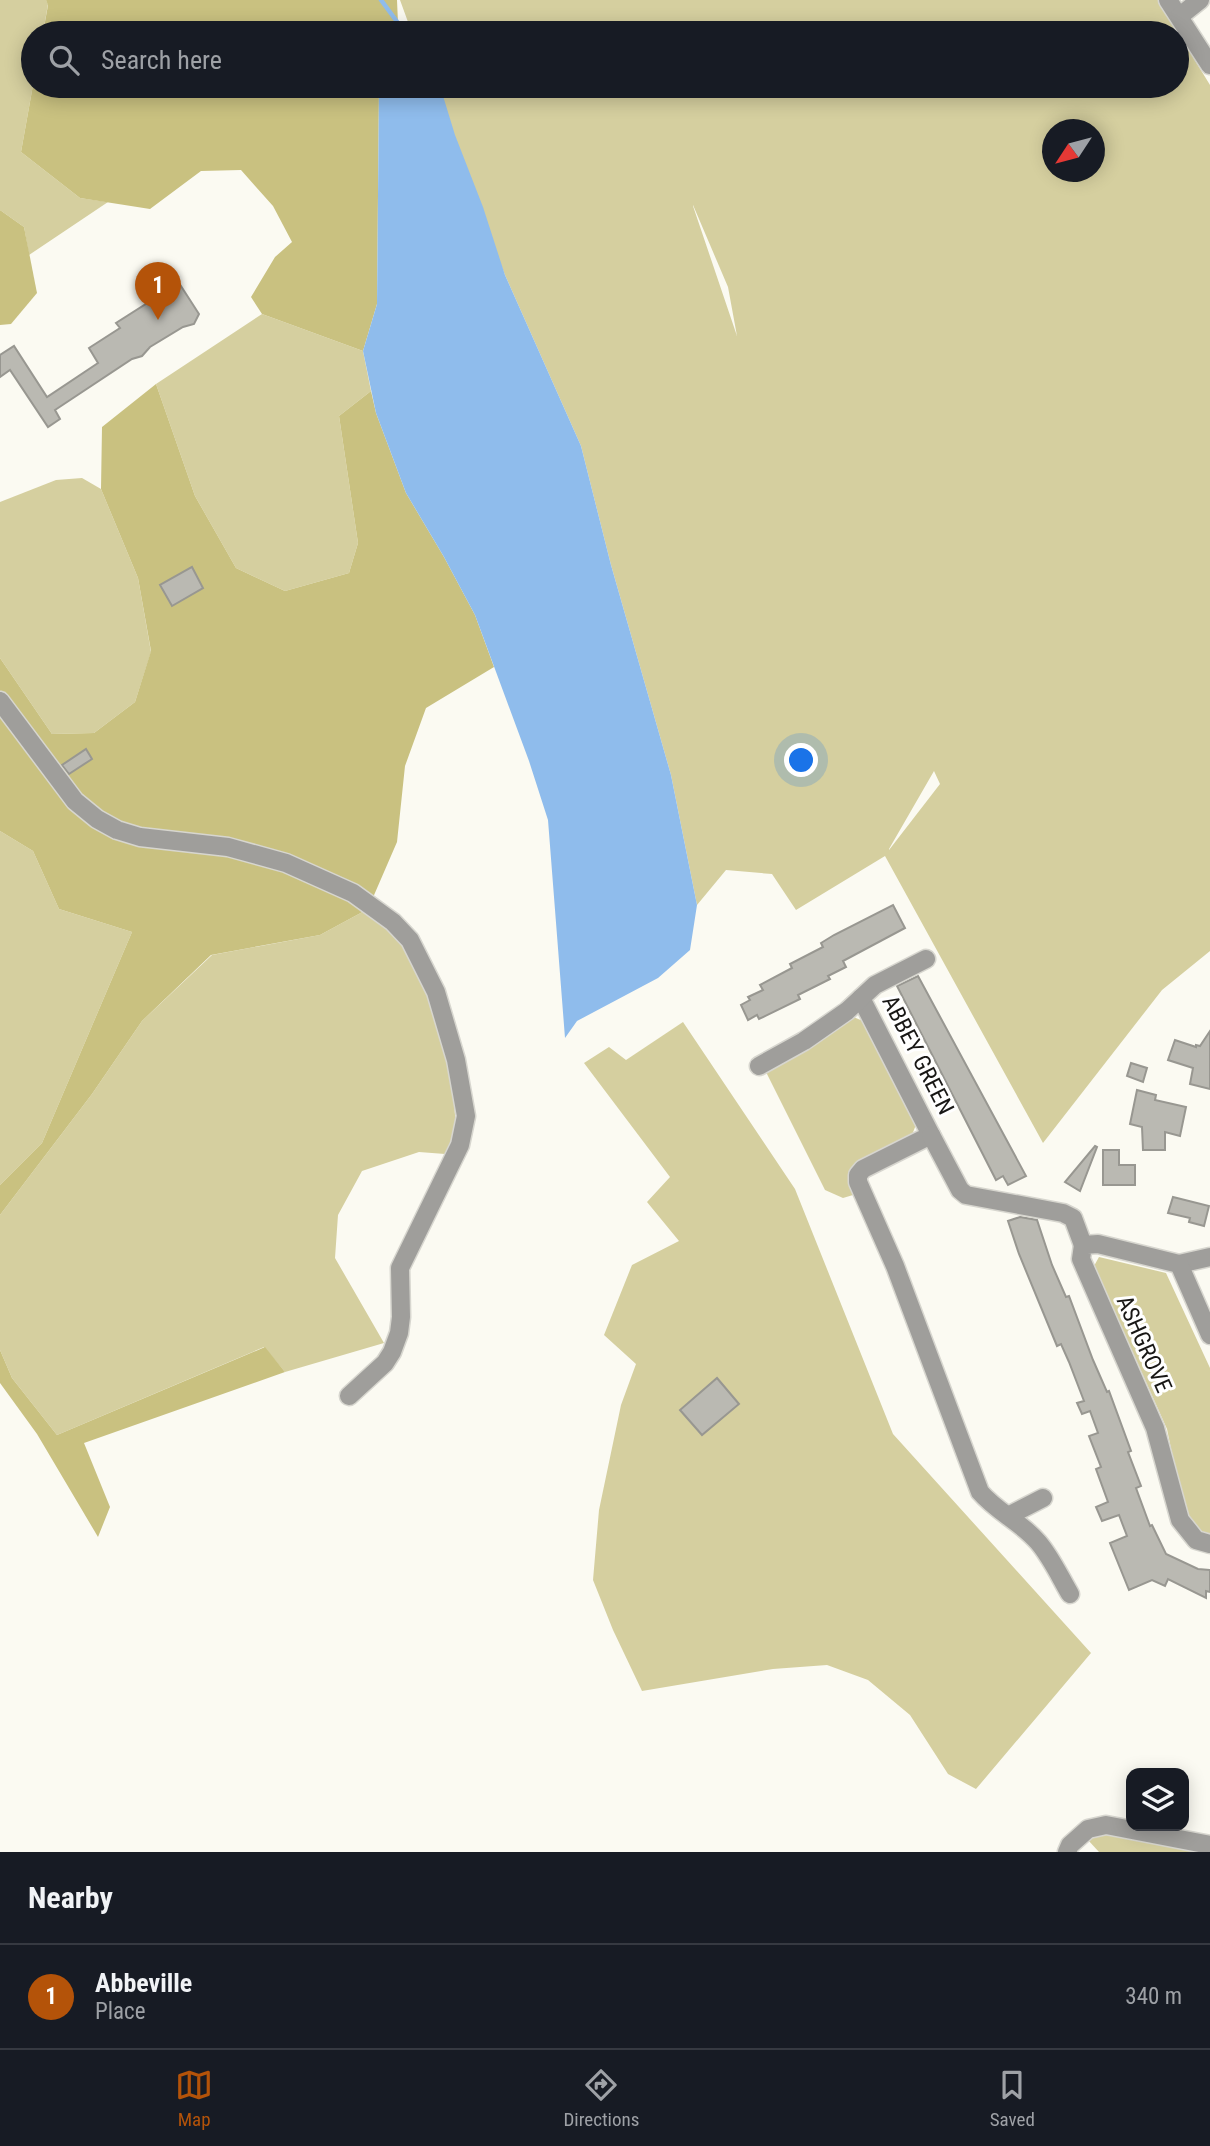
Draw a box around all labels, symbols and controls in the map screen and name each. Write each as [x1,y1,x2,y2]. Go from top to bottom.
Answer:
search box [21,21,1189,98]
icon: search [45,41,83,79]
text: Search here [101,45,222,75]
north arrow [1042,119,1105,182]
pin: 1 [135,262,181,320]
your location [784,743,818,777]
street label: ABBEY GREEN [876,991,960,1119]
street label: ASHGROVE [1111,1291,1177,1397]
map controls [1126,1768,1189,1831]
button: layers [1126,1768,1189,1831]
text: Nearby [28,1880,113,1915]
text: Abbeville [95,1968,192,1998]
text: 1 [45,1983,57,2010]
text: 340 m [1125,1983,1182,2010]
text: Place [95,1998,145,2025]
tab: Map [175,2066,213,2131]
tab: Directions [563,2066,639,2131]
tab: Saved [990,2066,1035,2131]

